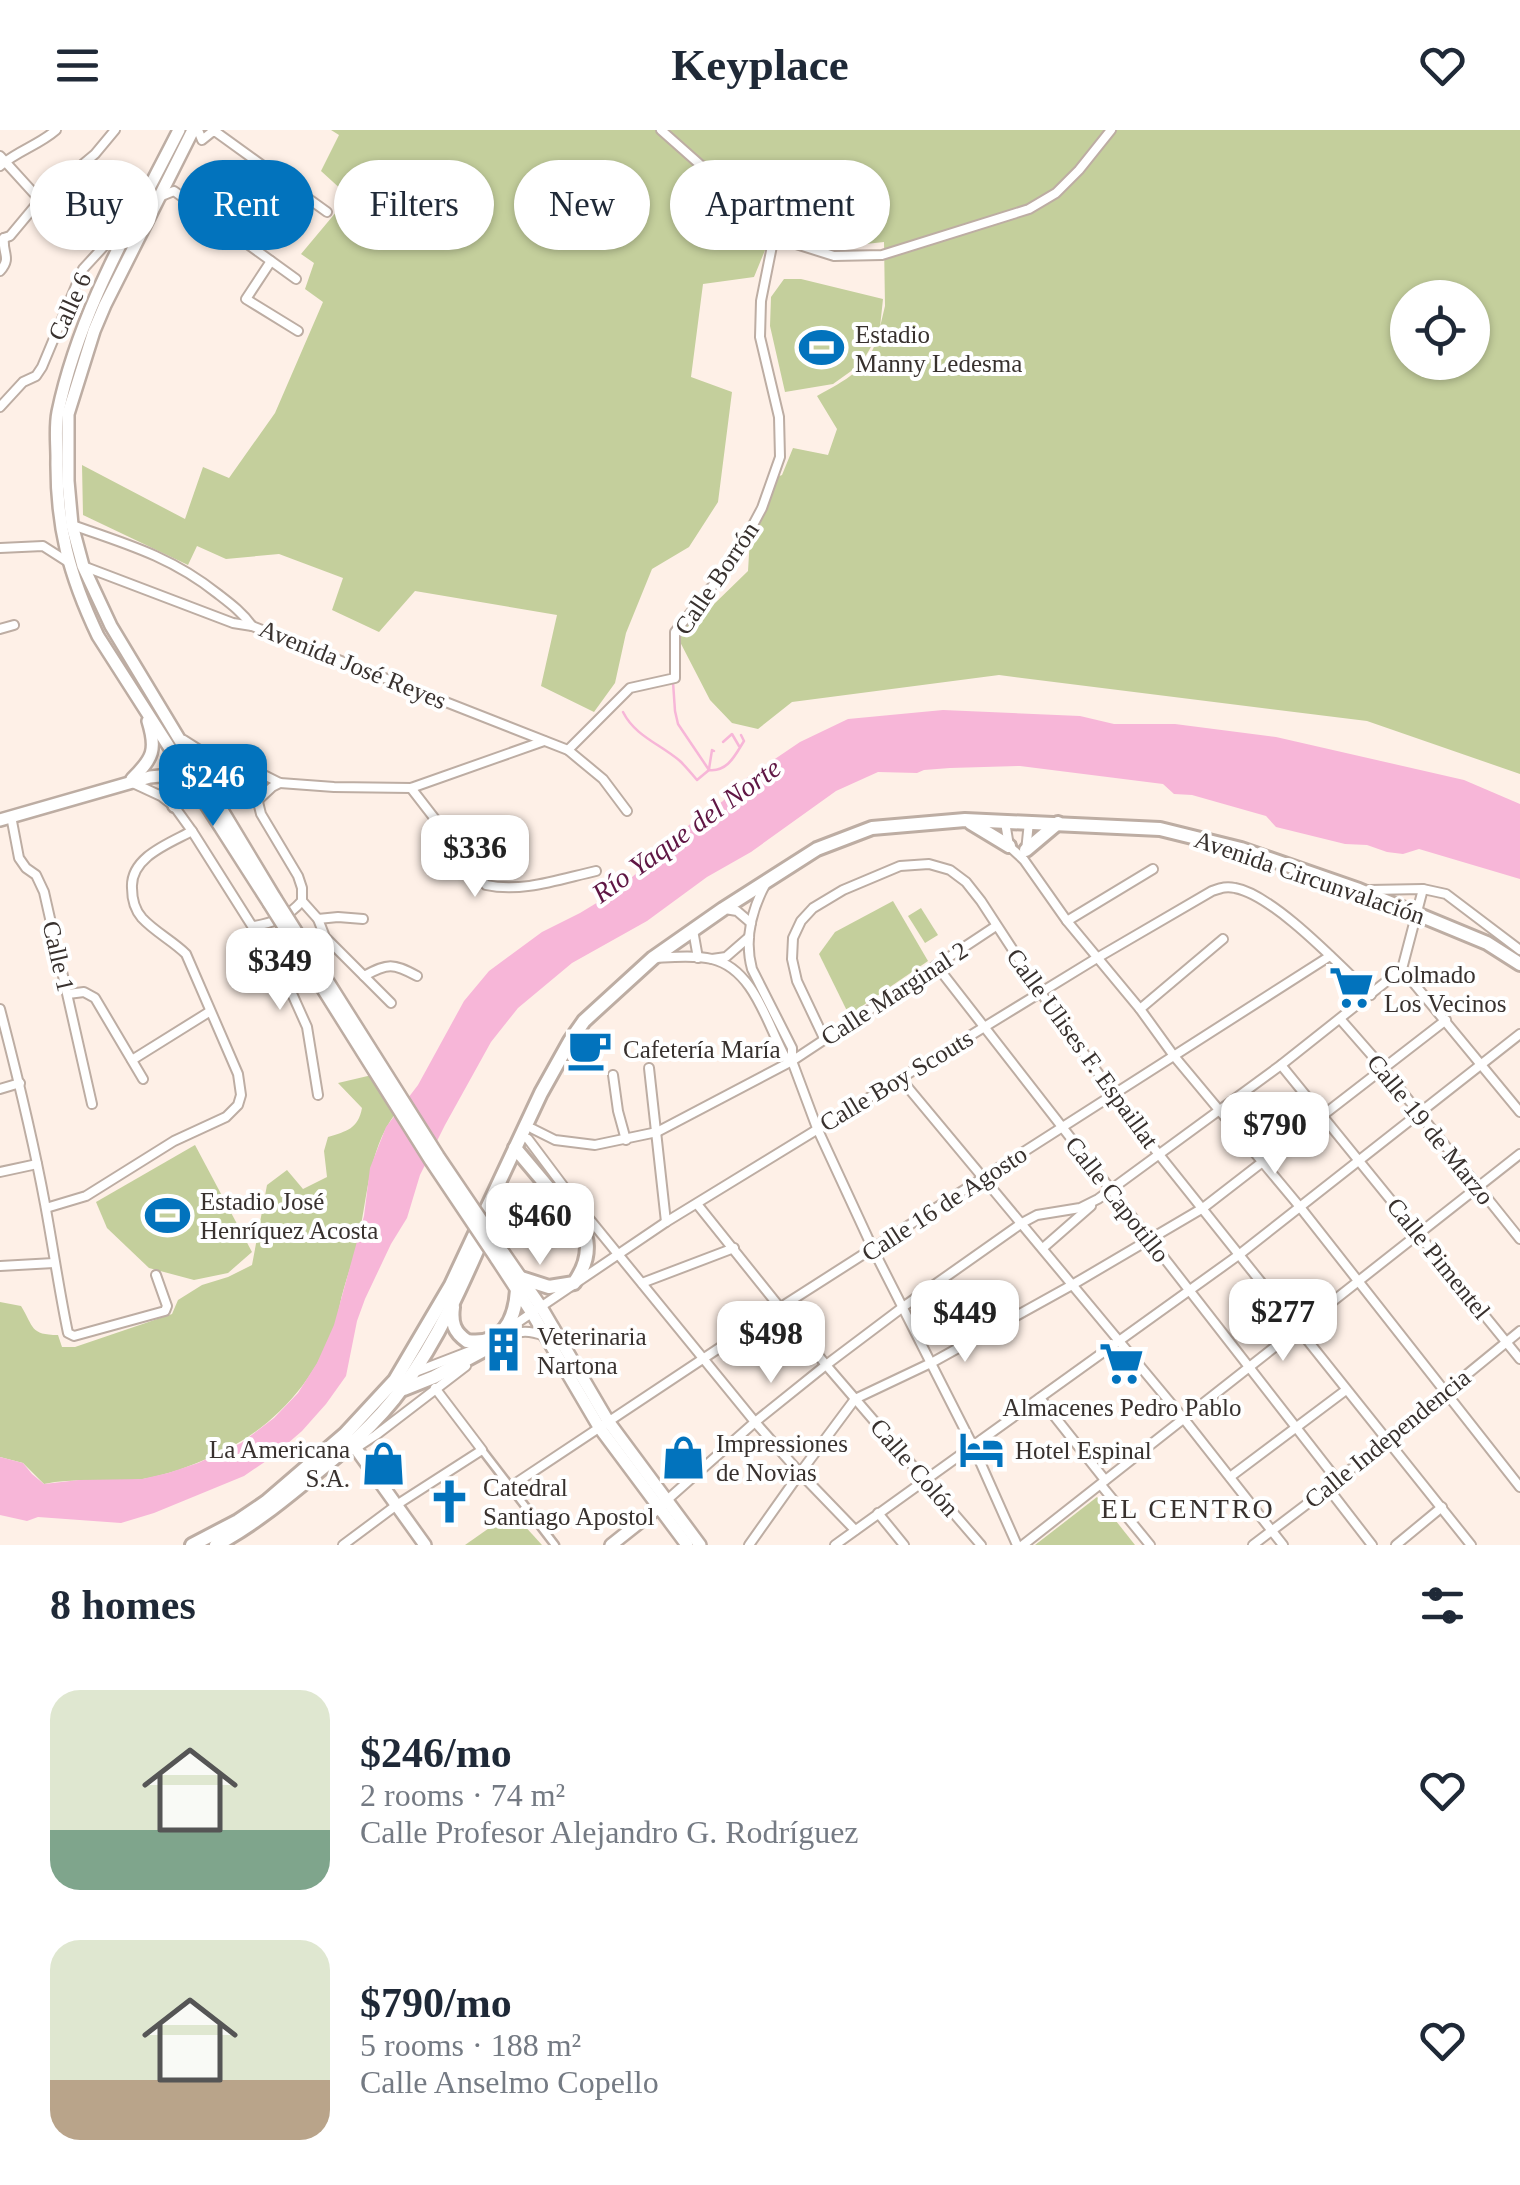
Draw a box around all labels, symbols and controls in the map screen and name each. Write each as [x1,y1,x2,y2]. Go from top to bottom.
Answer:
icon: menu [50,38,105,93]
icon: heart [1415,38,1470,93]
text: Keyplace [671,40,849,90]
chip: Buy [30,160,158,250]
chip: Rent [178,160,314,250]
chip: Filters [334,160,494,250]
chip: New [514,160,650,250]
chip: Apartment [670,160,890,250]
street label: Calle 6 [43,268,96,344]
map controls [1390,280,1490,380]
button: locate [1390,280,1490,380]
place label: Estadio Manny Ledesma [855,321,1022,377]
sports icon: Estadio Manny Ledesma [798,324,846,372]
street label: Calle Borrón [669,517,764,640]
street label: Avenida José Reyes [255,615,450,714]
pin: $246 [154,744,272,829]
water label: Río Yaque del Norte [585,752,787,910]
text: $246 [181,758,245,794]
pin: $336 [416,815,534,900]
street label: Avenida Circunvalación [1191,825,1429,930]
text: $336 [443,829,507,865]
street label: Calle 1 [37,918,80,994]
pin: $349 [221,928,339,1013]
street label: Calle Marginal 2 [816,936,972,1051]
text: $349 [248,942,312,978]
street label: Calle Ulises F. Espaillat [1001,943,1164,1153]
place label: Colmado Los Vecinos [1384,961,1506,1017]
supermarket icon: Colmado Los Vecinos [1327,964,1375,1012]
street label: Calle Boy Scouts [815,1024,978,1137]
cafe icon: Cafetería María [566,1025,614,1073]
place label: Cafetería María [623,1036,781,1063]
street label: Calle 19 de Marzo [1362,1049,1499,1210]
pin: $790 [1216,1092,1334,1177]
text: $790 [1243,1106,1307,1142]
street label: Calle Capotillo [1060,1131,1175,1268]
street label: Calle 16 de Agosto [857,1140,1032,1267]
pin: $460 [481,1183,599,1268]
place label: Estadio José Henríquez Acosta [200,1188,378,1244]
sports icon: Estadio José Henríquez Acosta [143,1191,191,1239]
street label: Calle Pimentel [1382,1192,1496,1324]
text: $460 [508,1197,572,1233]
pin: $277 [1224,1279,1342,1364]
pin: $449 [906,1280,1024,1365]
text: $277 [1251,1293,1315,1329]
text: $449 [933,1294,997,1330]
pin: $498 [712,1301,830,1386]
text: $498 [739,1315,803,1351]
place label: Veterinaria Nartona [537,1323,647,1379]
building icon: Veterinaria Nartona [480,1326,528,1374]
supermarket icon: Almacenes Pedro Pablo [1098,1339,1146,1387]
street label: Calle Independencia [1299,1363,1475,1513]
place label: Almacenes Pedro Pablo [1003,1394,1241,1421]
street label: Calle Colón [865,1413,965,1522]
hotel icon: Hotel Espinal [958,1426,1006,1474]
place label: Impressiones de Novias [716,1430,848,1486]
shop icon: Impressiones de Novias [659,1433,707,1481]
place label: La Americana S.A. [209,1436,350,1492]
place label: Hotel Espinal [1015,1437,1152,1464]
shop icon: La Americana S.A. [359,1439,407,1487]
place label: Catedral Santiago Apostol [483,1474,655,1530]
church icon: Catedral Santiago Apostol [426,1477,474,1525]
district label: EL CENTRO [1101,1493,1275,1524]
icon: filters [1415,1578,1470,1633]
text: 8 homes [50,1582,196,1628]
icon: home [130,1730,250,1850]
text: $246/mo [360,1730,512,1776]
icon: heart [1415,1763,1470,1818]
text: 2 rooms · 74 m² [360,1777,565,1813]
text: Calle Profesor Alejandro G. Rodríguez [360,1814,859,1850]
icon: home [130,1980,250,2100]
text: $790/mo [360,1980,512,2026]
icon: heart [1415,2013,1470,2068]
text: 5 rooms · 188 m² [360,2027,581,2063]
text: Calle Anselmo Copello [360,2064,659,2100]

